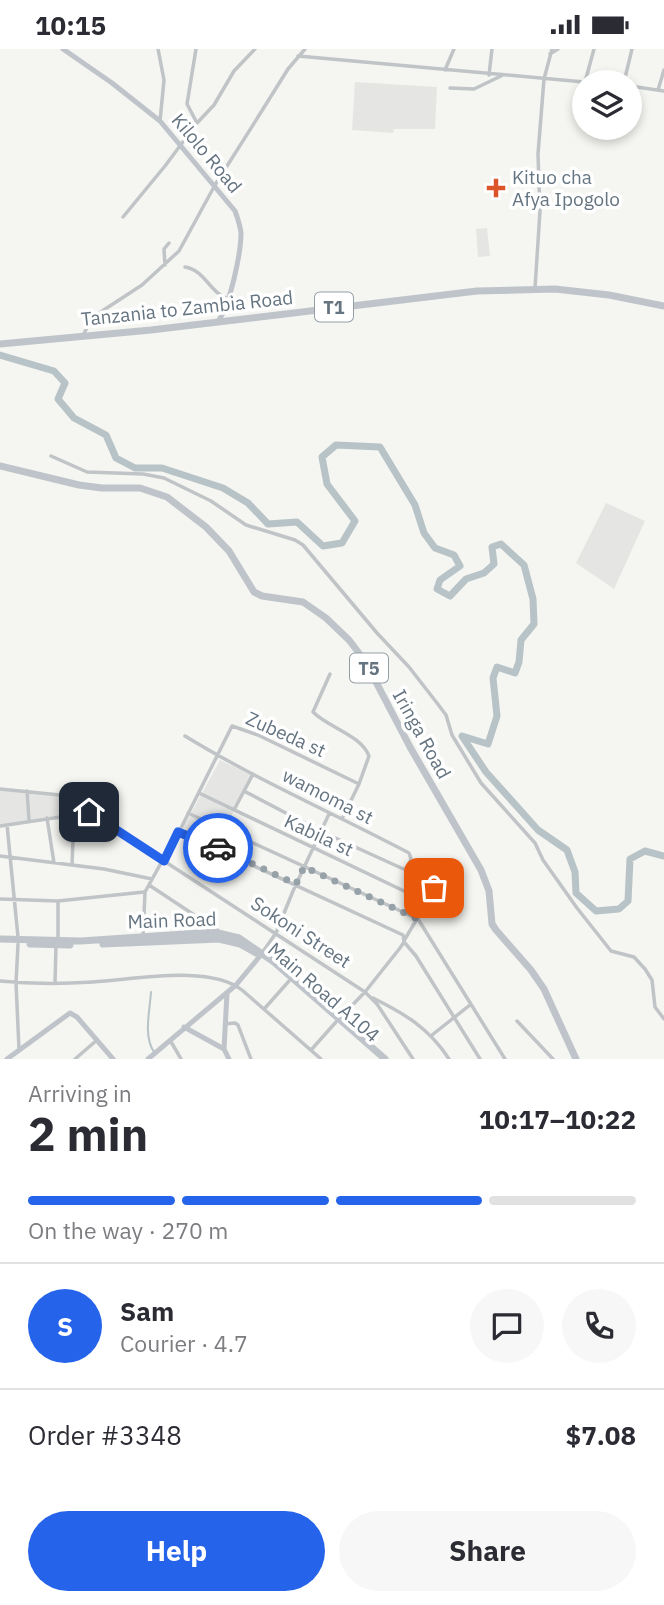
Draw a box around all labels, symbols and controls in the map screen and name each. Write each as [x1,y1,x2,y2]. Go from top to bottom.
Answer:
text: 10:15 [35,8,106,42]
map controls [572,70,642,140]
button: layers [572,70,642,140]
street label: Kilolo Road [167,108,247,198]
place label: Kituo cha Afya Ipogolo [512,165,620,211]
marker: Kituo cha Afya Ipogolo [486,178,506,198]
street label: Tanzania to Zambia Road [80,285,294,331]
road number: T1 [315,293,353,321]
road number: T5 [350,653,388,683]
street label: Iringa Road [388,685,456,783]
street label: Zubeda st [242,706,330,762]
street label: wamoma st [279,763,377,829]
pin [59,782,119,842]
icon: home [70,793,108,831]
street label: Kabila st [281,809,357,861]
courier [183,813,253,883]
icon: car [199,829,237,867]
pin [404,858,464,918]
icon: bag [415,869,453,907]
street label: Sokoni Street [247,891,355,973]
street label: Main Road [127,906,217,934]
street label: Main Road A104 [263,937,385,1047]
text: Arriving in [28,1078,132,1108]
text: 10:17–10:22 [479,1102,636,1136]
text: 2 min [28,1104,148,1164]
text: On the way · 270 m [28,1215,228,1245]
button: chat [470,1289,544,1363]
button: phone [562,1289,636,1363]
text: Sam [120,1294,174,1328]
text: S [57,1309,73,1343]
text: Courier · 4.7 [120,1328,248,1358]
text: Order #3348 [28,1418,182,1452]
text: $7.08 [566,1418,636,1452]
button: Help [28,1511,325,1591]
button: Share [339,1511,636,1591]

